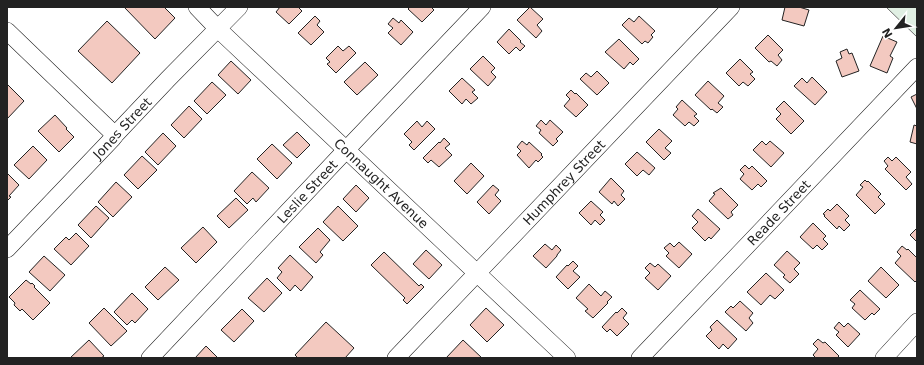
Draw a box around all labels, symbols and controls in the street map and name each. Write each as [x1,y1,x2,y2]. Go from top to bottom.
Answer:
north arrow [876,8,916,48]
text: N [880,26,896,40]
street label: Jones Street [89,94,154,163]
street label: Connaught Avenue [331,135,432,231]
street label: Humphrey Street [520,137,608,228]
street label: Leslie Street [274,157,340,226]
street label: Reade Street [744,177,813,248]

